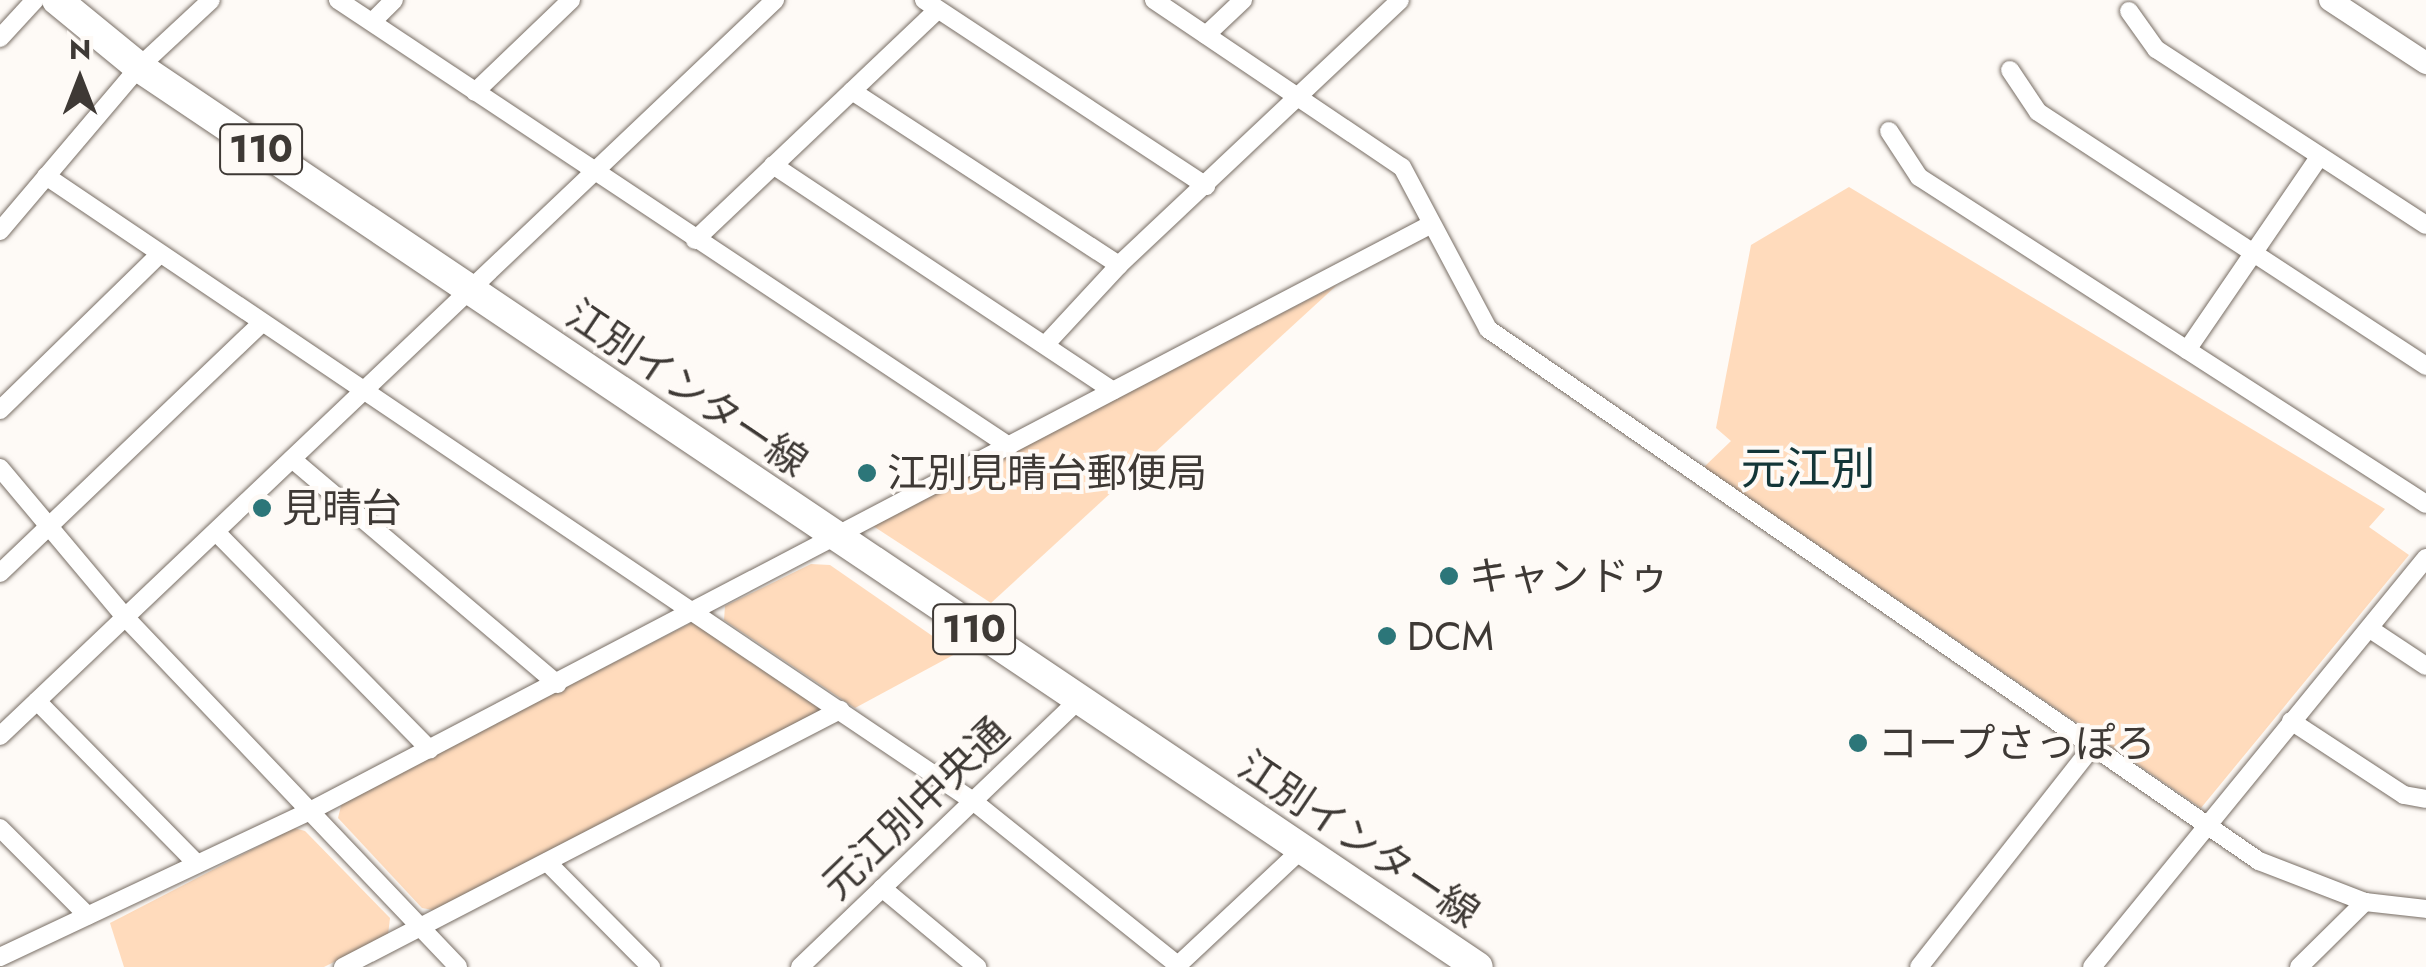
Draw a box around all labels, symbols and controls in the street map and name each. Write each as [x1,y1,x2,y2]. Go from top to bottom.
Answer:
text: N [69,29,91,70]
north arrow [30,30,130,130]
road number: 110 [218,116,304,182]
street label: 江別インター線 [558,290,816,486]
district label: 元江別 [1741,442,1875,496]
place label: 江別見晴台郵便局 [887,449,1207,497]
marker: 江別見晴台郵便局 [856,462,878,484]
place label: 見晴台 [282,484,402,532]
marker: 見晴台 [251,497,273,519]
place label: キャンドゥ [1469,552,1669,600]
marker: キャンドゥ [1438,565,1460,587]
road number: 110 [932,596,1016,662]
place label: DCM [1407,612,1494,660]
marker: DCM [1376,625,1398,647]
street label: 元江別中央通 [812,707,1018,909]
place label: コープさっぽろ [1878,719,2158,767]
marker: コープさっぽろ [1847,732,1869,754]
street label: 江別インター線 [1230,741,1488,937]

